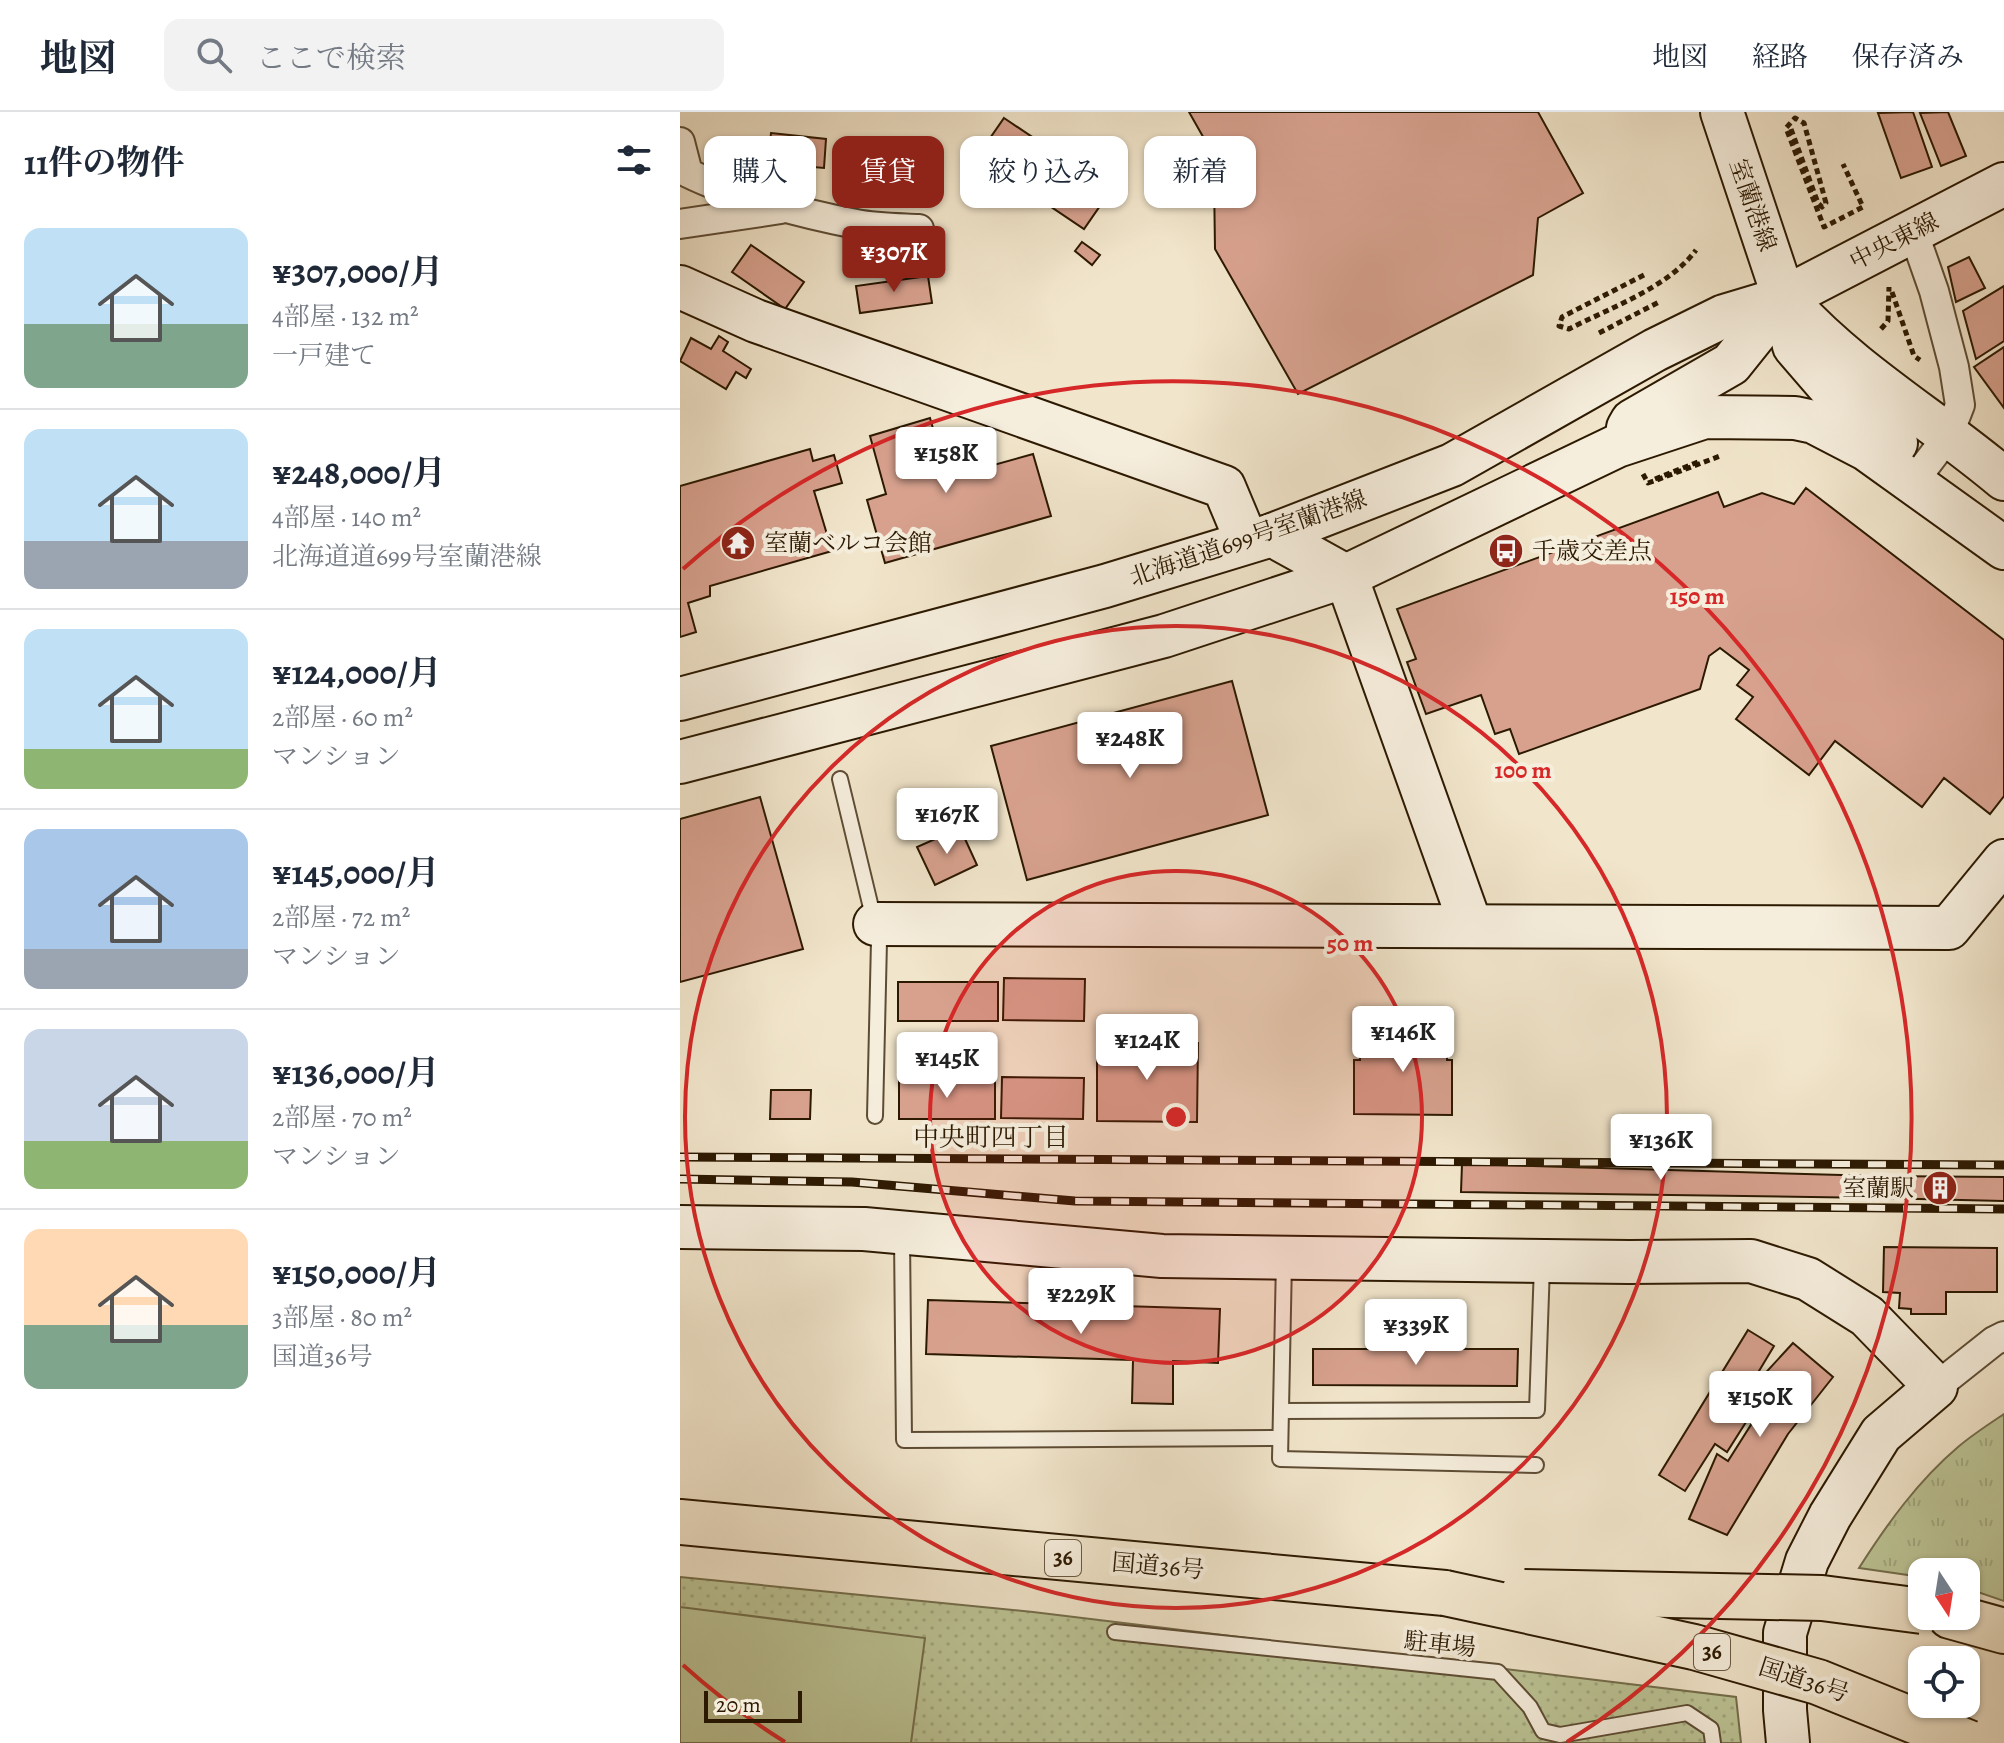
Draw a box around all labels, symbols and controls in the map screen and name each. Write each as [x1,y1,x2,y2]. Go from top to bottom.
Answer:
search box [164,19,724,91]
text: 地図 [40,32,116,84]
icon: search [192,33,236,77]
text: ここで検索 [256,38,406,78]
text: 地図 [1652,38,1708,76]
text: 経路 [1752,38,1808,76]
text: 保存済み [1852,38,1964,76]
chip: 購入 [704,136,816,208]
chip: 賃貸 [832,136,944,208]
chip: 絞り込み [960,136,1128,208]
chip: 新着 [1144,136,1256,208]
icon: filters [612,138,656,182]
text: 11件の物件 [24,139,184,186]
street label: 室蘭港線 [1722,154,1784,256]
street label: 中央東線 [1844,205,1944,277]
pin: ¥307K [838,226,950,294]
text: ¥307K [860,234,928,269]
text: ¥307,000/月 [272,248,443,295]
icon: home [88,260,184,356]
text: 4部屋 · 132 m² [272,299,419,334]
text: 一戸建て [272,338,376,373]
pin: ¥158K [890,427,1002,495]
text: ¥158K [914,435,978,470]
text: ¥248,000/月 [272,449,446,496]
icon: home [88,461,184,557]
street label: 北海道道699号室蘭港線 [1125,482,1371,594]
text: 4部屋 · 140 m² [272,500,421,535]
temple icon: 室蘭ベルコ会館 [719,524,757,562]
place label: 室蘭ベルコ会館 [764,527,932,559]
bus stop icon: 千歳交差点 [1487,532,1525,570]
place label: 千歳交差点 [1532,535,1652,567]
text: 北海道道699号室蘭港線 [272,539,542,574]
text: 150 m [1669,580,1725,612]
text: ¥124,000/月 [272,649,442,696]
icon: home [88,661,184,757]
text: 2部屋 · 60 m² [272,700,413,735]
pin: ¥248K [1074,712,1186,780]
text: ¥248K [1095,720,1165,755]
text: マンション [272,739,401,774]
text: 100 m [1494,754,1552,786]
pin: ¥167K [891,788,1003,856]
text: ¥167K [915,796,979,831]
text: ¥145,000/月 [272,849,440,896]
icon: home [88,861,184,957]
text: 2部屋 · 72 m² [272,900,410,935]
text: 50 m [1327,927,1373,959]
text: マンション [272,939,401,974]
pin: ¥146K [1347,1006,1459,1074]
pin: ¥124K [1091,1014,1203,1082]
text: ¥146K [1370,1014,1436,1049]
text: ¥124K [1114,1022,1180,1057]
pin: ¥145K [891,1032,1003,1100]
text: ¥145K [915,1040,979,1075]
text: ¥136,000/月 [272,1049,440,1096]
icon: home [88,1061,184,1157]
text: 2部屋 · 70 m² [272,1100,412,1135]
centre of rings [1162,1103,1190,1131]
pin: ¥136K [1605,1114,1717,1182]
district label: 中央町四丁目 [913,1120,1069,1155]
text: ¥136K [1629,1122,1693,1157]
text: マンション [272,1139,401,1174]
building icon: 室蘭駅 [1921,1169,1959,1207]
place label: 室蘭駅 [1842,1172,1914,1204]
text: ¥150,000/月 [272,1249,441,1296]
icon: home [88,1261,184,1357]
pin: ¥229K [1025,1268,1137,1336]
text: ¥229K [1046,1276,1116,1311]
pin: ¥339K [1360,1299,1472,1367]
text: 3部屋 · 80 m² [272,1300,412,1335]
text: ¥339K [1383,1307,1449,1342]
text: 国道36号 [272,1339,373,1374]
pin: ¥150K [1704,1371,1816,1439]
text: ¥150K [1727,1379,1793,1414]
road number: 36 [1045,1540,1081,1576]
street label: 国道36号 [1110,1546,1206,1586]
north arrow [1908,1558,1980,1630]
map controls [1908,1558,1980,1718]
street label: 駐車場 [1403,1624,1477,1664]
road number: 36 [1694,1634,1730,1670]
button: locate [1908,1646,1980,1718]
street label: 国道36号 [1755,1650,1853,1710]
scale bar [704,1687,802,1723]
text: 20 m [716,1690,761,1720]

